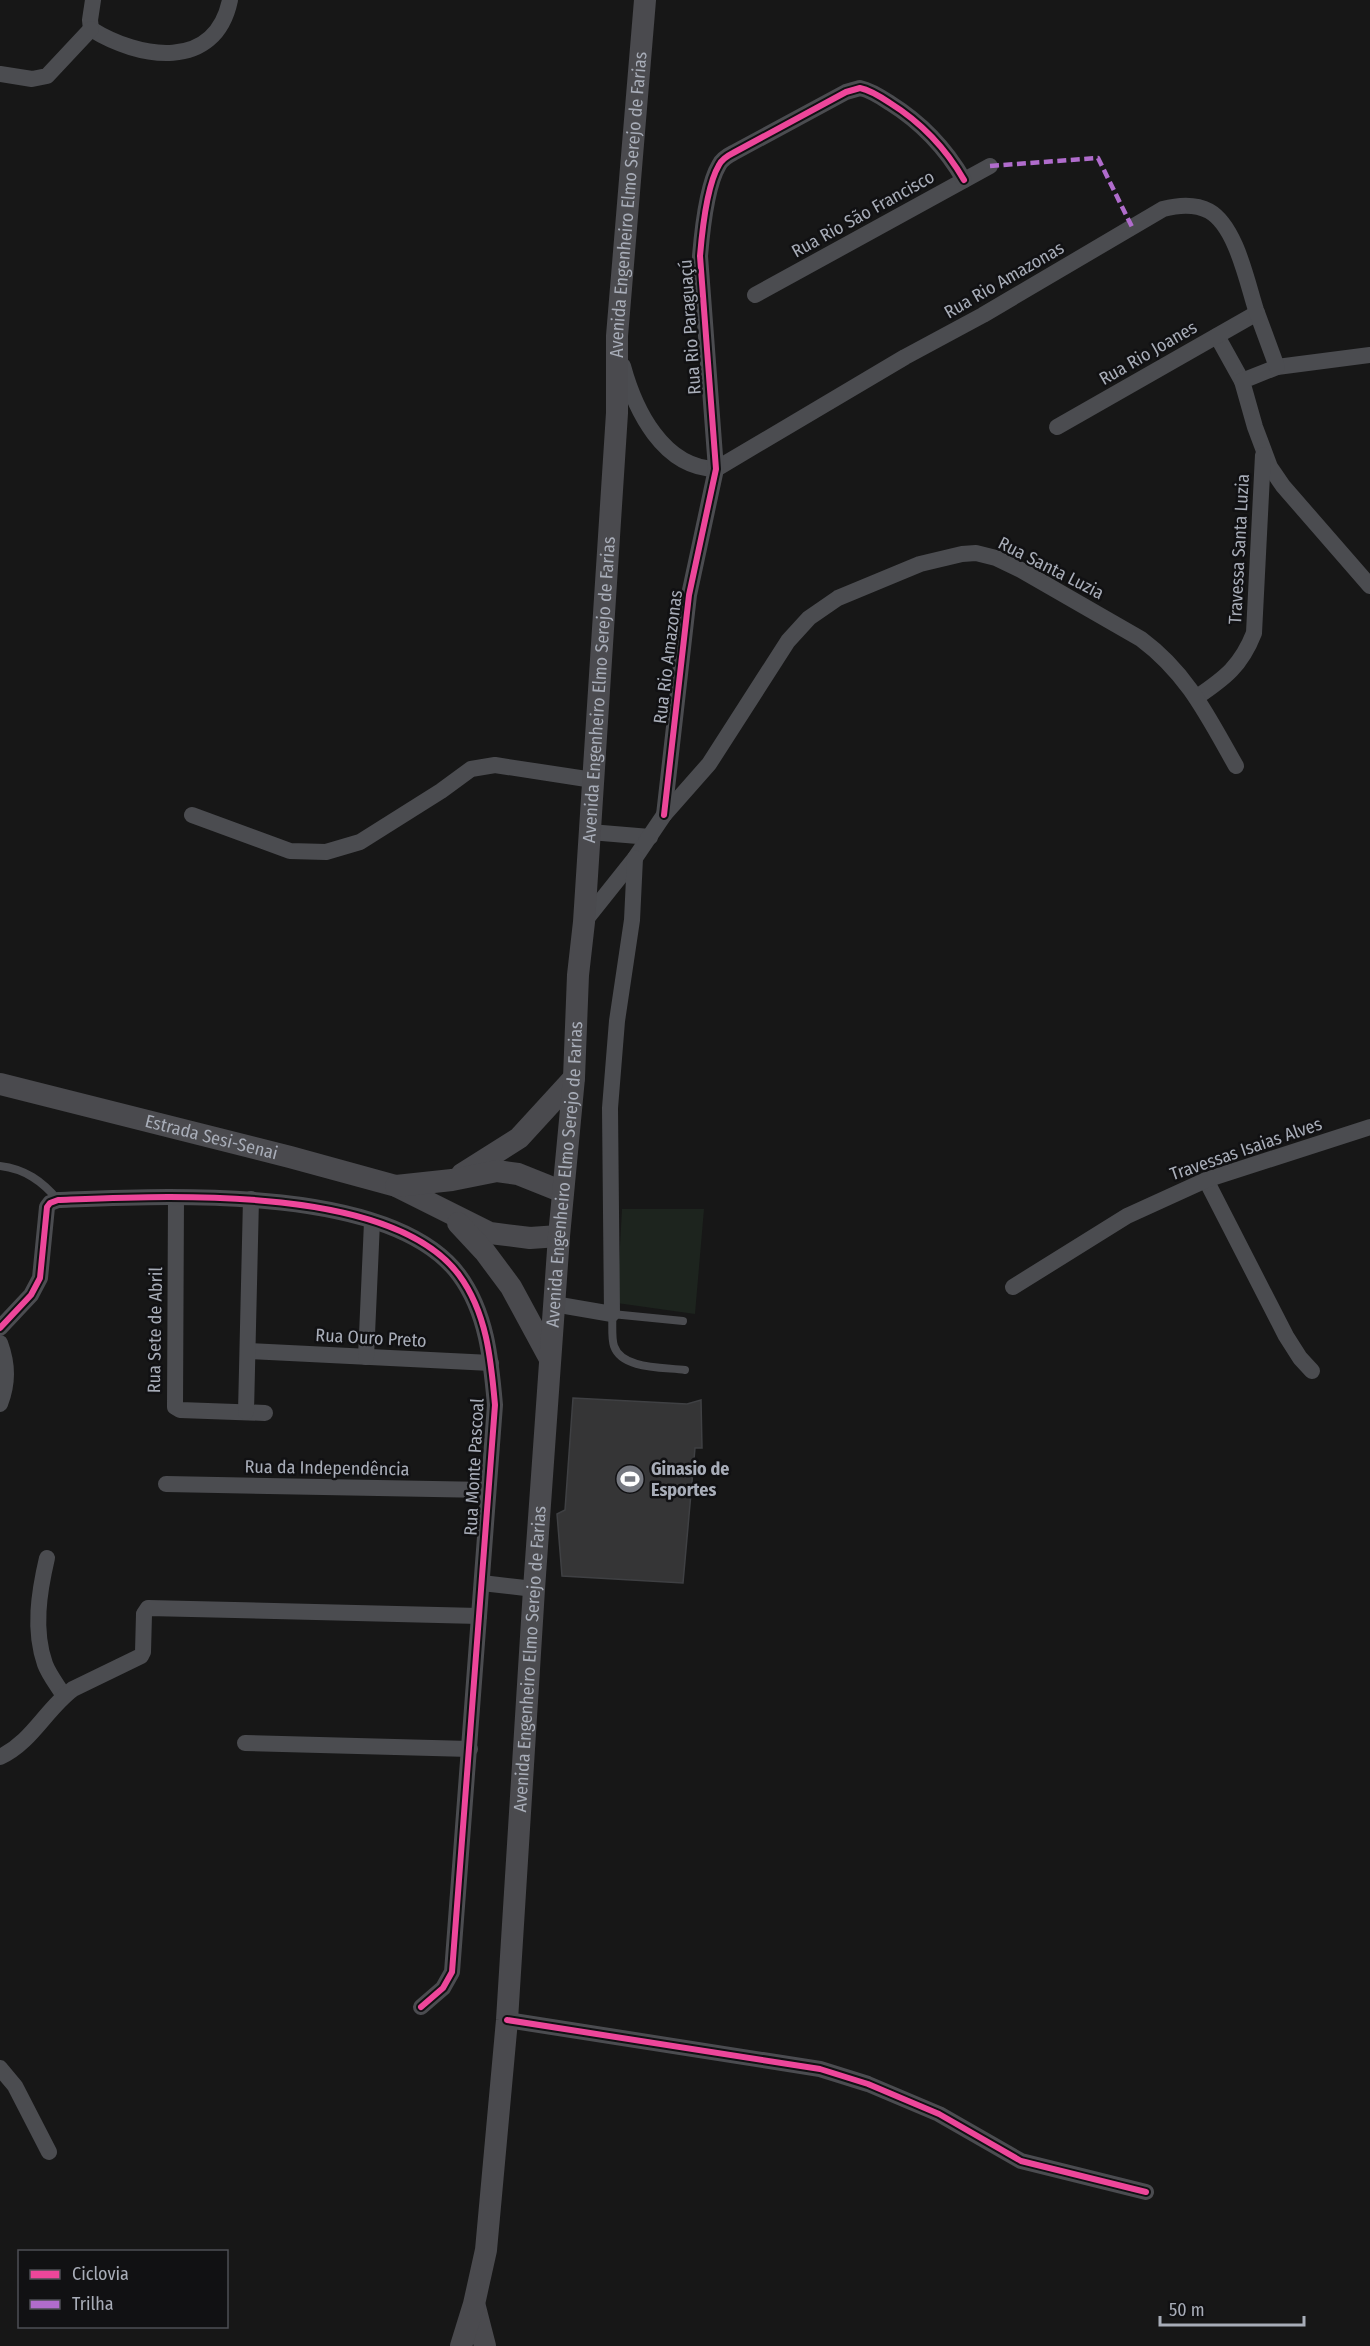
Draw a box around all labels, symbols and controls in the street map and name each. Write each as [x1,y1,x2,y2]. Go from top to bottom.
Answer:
street label: Avenida Engenheiro Elmo Serejo de Farias [606,50,652,358]
street label: Rua Rio São Francisco [788,166,938,262]
street label: Rua Rio Amazonas [940,237,1068,323]
street label: Rua Rio Paraguaçú [674,259,706,395]
street label: Rua Rio Joanes [1095,316,1201,390]
street label: Travessa Santa Luzia [1224,473,1254,625]
street label: Rua Santa Luzia [994,532,1108,604]
street label: Avenida Engenheiro Elmo Serejo de Farias [578,535,620,843]
street label: Rua Rio Amazonas [649,588,687,725]
street label: Avenida Engenheiro Elmo Serejo de Farias [542,1020,587,1328]
street label: Estrada Sesi-Senai [143,1110,280,1164]
street label: Travessas Isaias Alves [1167,1113,1325,1185]
street label: Rua Sete de Abril [143,1266,167,1393]
street label: Rua Ouro Preto [315,1324,427,1352]
street label: Rua Monte Pascoal [459,1397,489,1536]
street label: Rua da Independência [244,1456,410,1480]
place label: Ginasio de Esportes [651,1458,729,1501]
sports icon: Ginasio de Esportes [614,1463,646,1495]
street label: Avenida Engenheiro Elmo Serejo de Farias [509,1505,551,1813]
legend [18,2250,228,2328]
text: Ciclovia [72,2263,129,2285]
scale bar [1160,2289,1304,2327]
text: Trilha [72,2293,114,2315]
text: 50 m [1169,2299,1205,2321]

